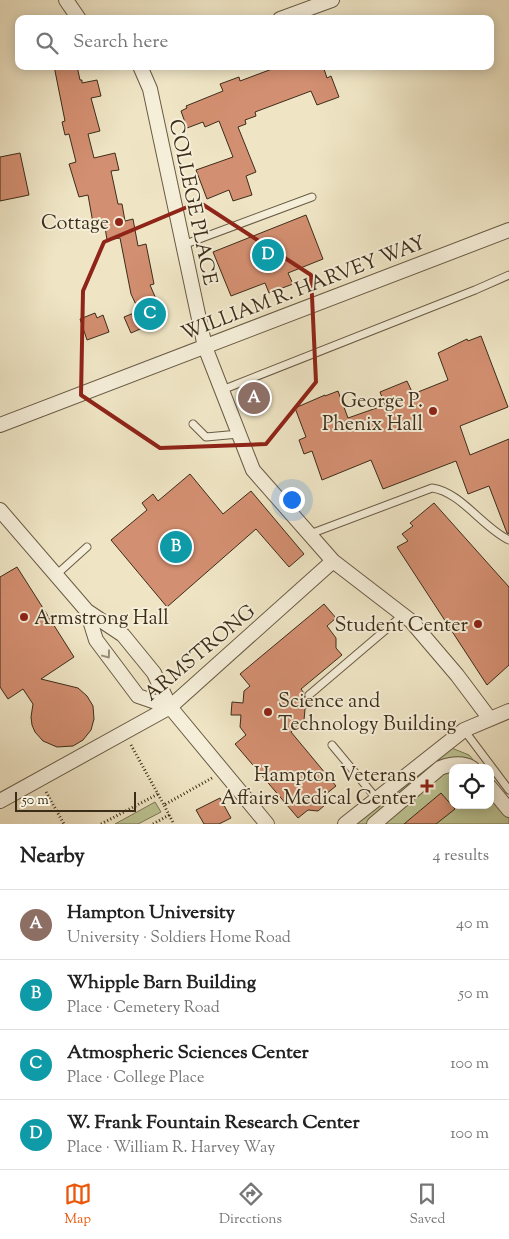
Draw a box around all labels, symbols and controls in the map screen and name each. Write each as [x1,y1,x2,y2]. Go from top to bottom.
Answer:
search box [15,15,494,70]
icon: search [33,29,61,57]
text: Search here [73,29,168,56]
street label: COLLEGE PLACE [160,117,223,288]
place label: Cottage [41,210,109,239]
marker: Cottage [113,216,125,228]
street label: WILLIAM R. HARVEY WAY [178,229,430,349]
pin: D [252,236,284,274]
pin: C [134,295,166,333]
pin: A [238,379,270,417]
place label: George P. Phenix Hall [322,388,423,440]
marker: George P. Phenix Hall [427,405,439,417]
your location [279,487,305,513]
pin: B [160,528,192,566]
street label: ARMSTRONG [139,599,263,709]
place label: Armstrong Hall [34,605,169,634]
marker: Armstrong Hall [18,611,30,623]
place label: Student Center [334,612,468,641]
marker: Student Center [472,618,484,630]
one-way arrow [101,649,110,659]
place label: Science and Technology Building [278,688,457,740]
marker: Science and Technology Building [262,706,274,718]
place label: Hampton Veterans Affairs Medical Center [221,762,416,814]
map controls [449,764,494,809]
button: locate [449,764,494,809]
marker: Hampton Veterans Affairs Medical Center [420,779,434,793]
scale bar [15,789,136,812]
text: 50 m [22,791,49,811]
text: Nearby [20,842,85,872]
text: 4 results [433,845,489,868]
text: Hampton University [67,900,235,927]
text: A [30,913,43,936]
text: 40 m [456,913,489,936]
text: University · Soldiers Home Road [67,927,291,950]
text: Whipple Barn Building [67,970,256,997]
text: B [31,983,41,1006]
text: 50 m [458,983,489,1006]
text: Place · Cemetery Road [67,997,220,1020]
text: Atmospheric Sciences Center [67,1040,309,1067]
text: C [30,1053,42,1076]
text: 100 m [450,1053,489,1076]
text: Place · College Place [67,1067,204,1090]
text: W. Frank Fountain Research Center [67,1110,360,1137]
text: D [30,1123,42,1146]
text: 100 m [450,1123,489,1146]
text: Place · William R. Harvey Way [67,1137,275,1160]
tab: Map [64,1180,92,1230]
tab: Directions [219,1180,282,1230]
tab: Saved [409,1180,445,1230]

